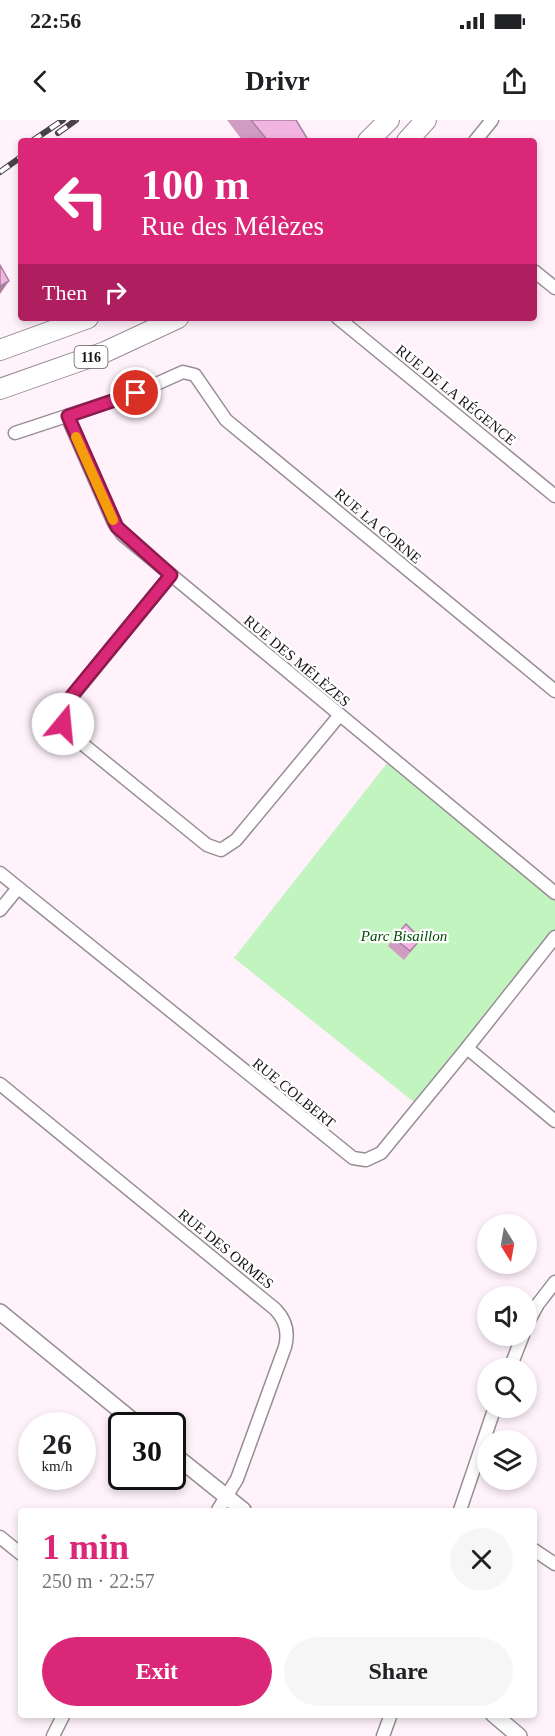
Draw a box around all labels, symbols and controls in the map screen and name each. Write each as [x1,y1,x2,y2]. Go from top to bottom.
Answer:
text: 22:56 [30,8,81,33]
icon: back [24,65,57,98]
icon: share [498,65,531,98]
text: Drivr [245,66,310,96]
icon: left [42,162,120,240]
text: 100 m [141,162,250,208]
text: Rue des Mélèzes [141,211,324,241]
icon: right [99,276,132,309]
text: Then [42,280,87,305]
street label: RUE DE LA RÉGENCE [393,342,519,448]
road number: 116 [74,346,107,368]
pin [110,367,161,418]
icon: arrive [119,376,152,409]
street label: RUE LA CORNE [332,485,424,567]
street label: RUE DES MÉLÈZES [241,612,353,710]
position arrow [31,692,95,756]
park label: Parc Bisaillon [360,928,447,944]
street label: RUE COLBERT [250,1055,338,1131]
street label: RUE DES ORMES [175,1206,277,1292]
north arrow [477,1214,537,1274]
map controls [477,1214,537,1490]
button: sound [477,1286,537,1346]
button: search [477,1358,537,1418]
speed limit sign: 30 [108,1412,186,1490]
text: 26 [42,1427,72,1460]
button: layers [477,1430,537,1490]
text: km/h [42,1458,72,1474]
text: 1 min [42,1527,129,1567]
button: close [450,1528,513,1591]
text: 250 m · 22:57 [42,1570,155,1592]
button: Exit [42,1637,272,1706]
button: Share [284,1637,513,1706]

